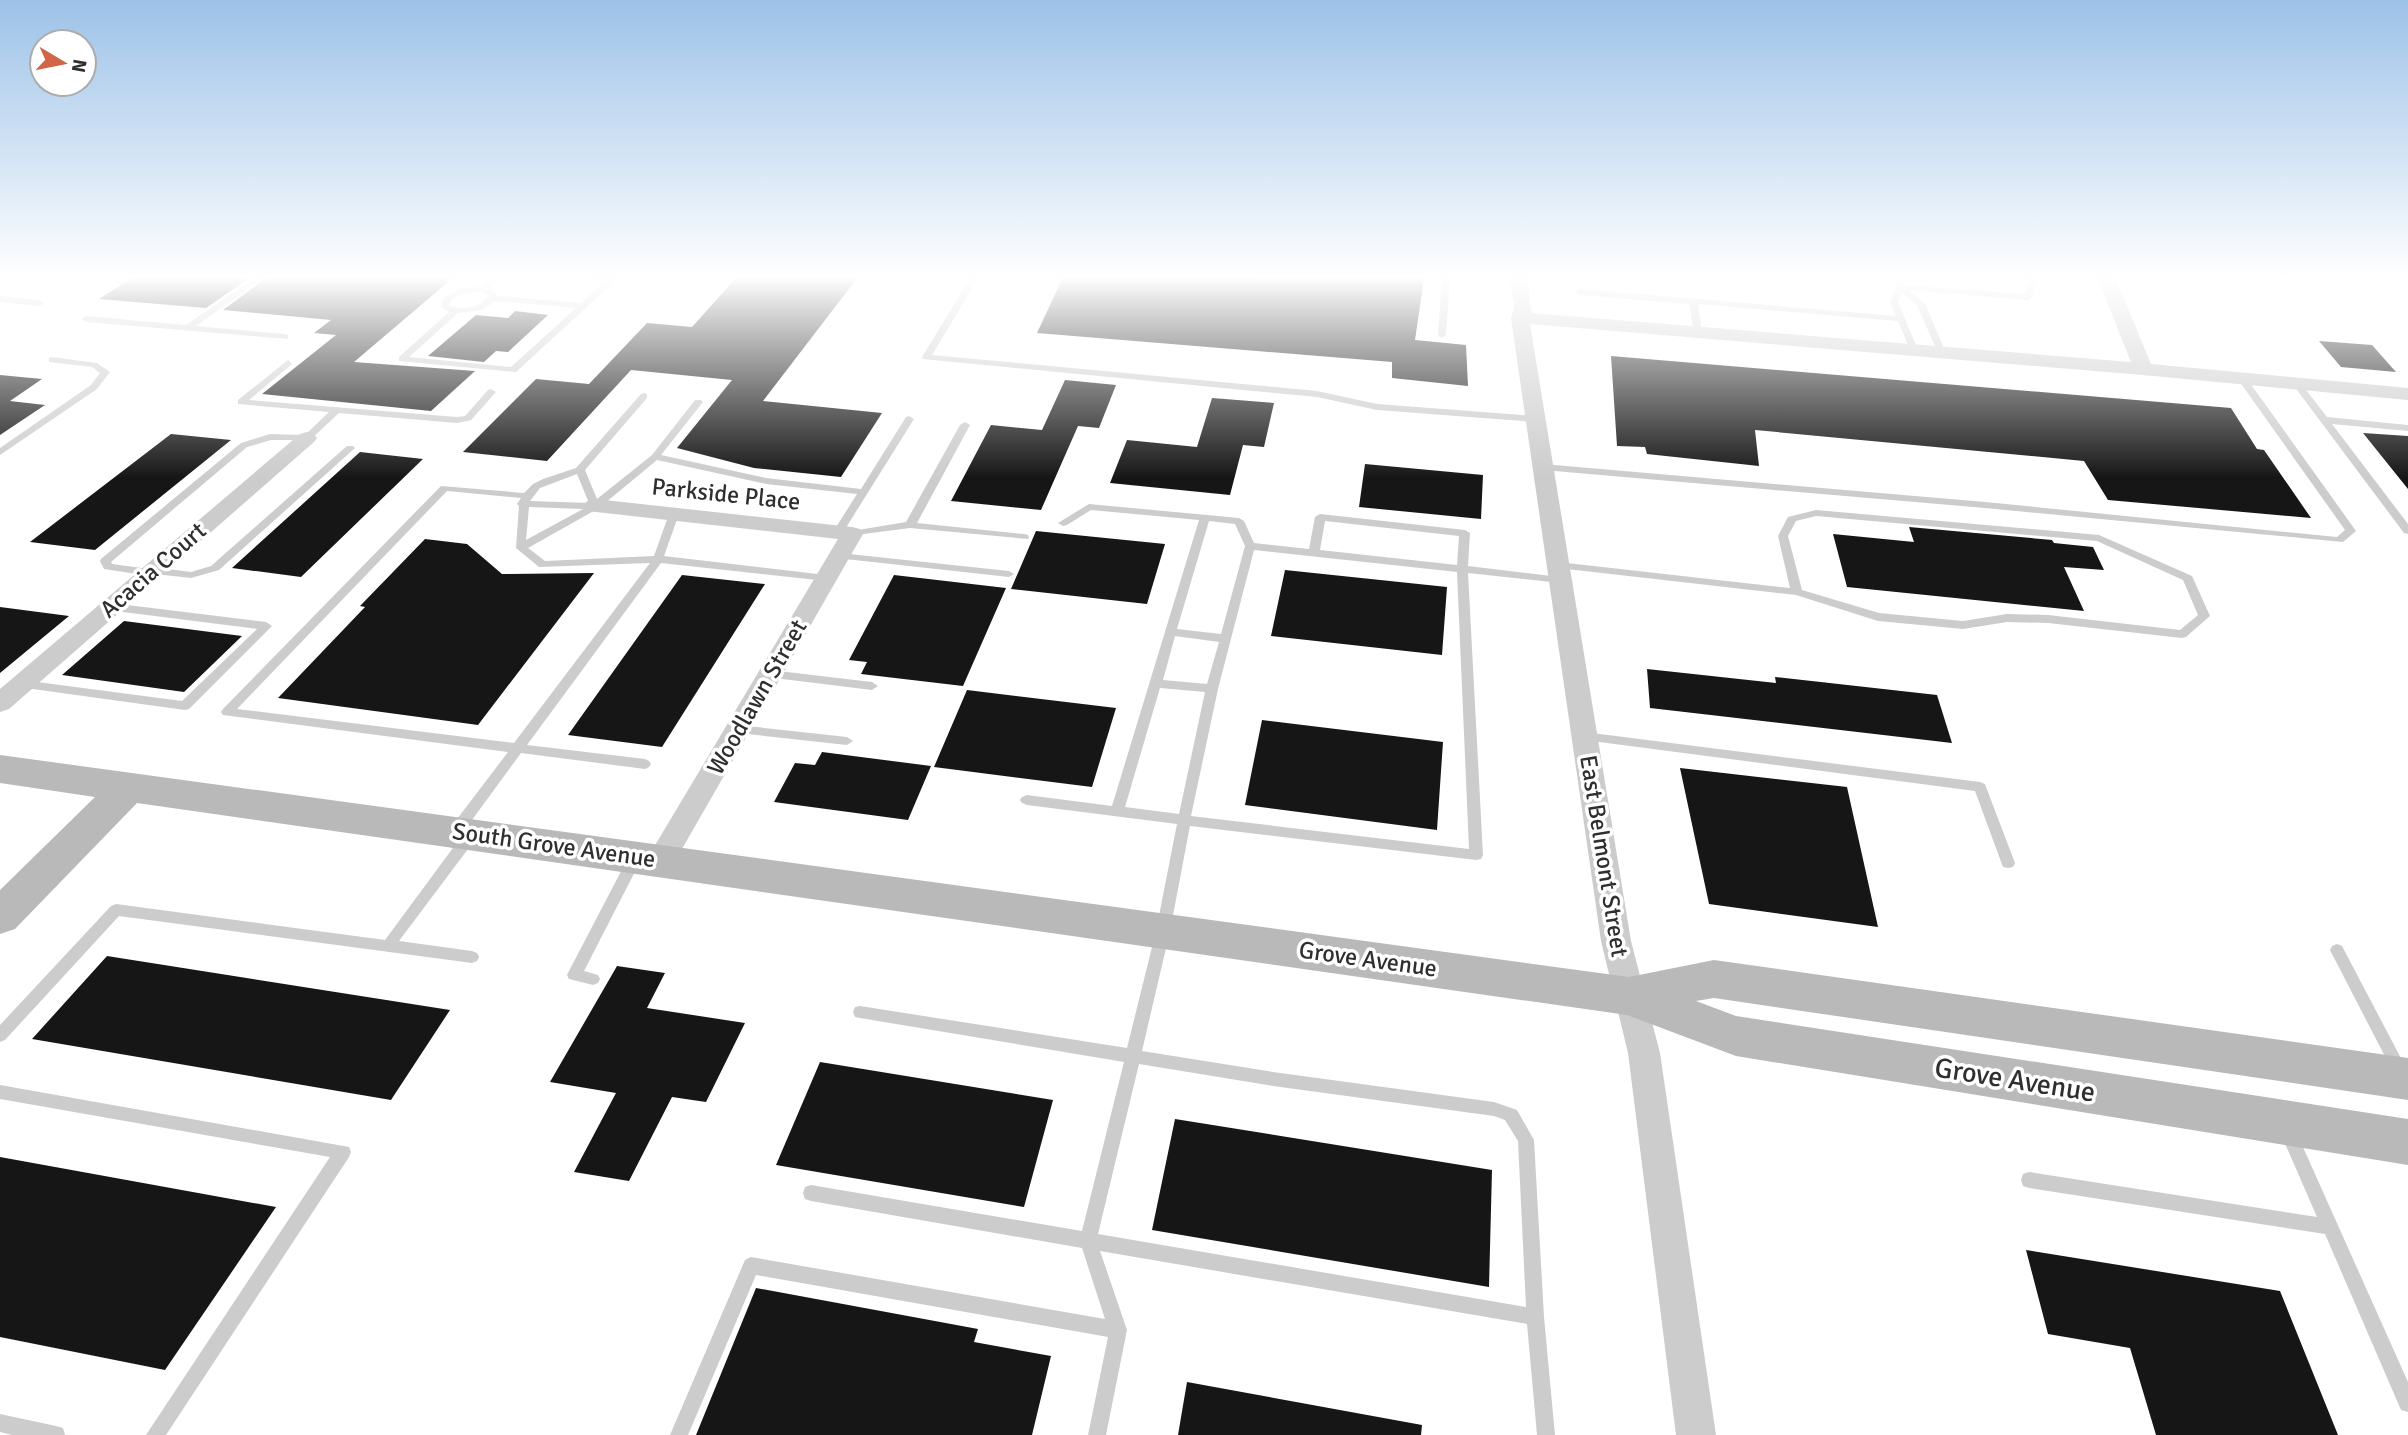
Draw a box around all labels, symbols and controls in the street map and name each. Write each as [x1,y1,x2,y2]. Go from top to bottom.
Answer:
north arrow [28,28,98,98]
text: N [66,57,92,74]
street label: Parkside Place [650,471,802,517]
street label: Acacia Court [94,516,212,624]
street label: Woodlawn Street [700,614,814,780]
street label: East Belmont Street [1573,753,1635,959]
street label: South Grove Avenue [451,816,657,874]
street label: Grove Avenue [1297,934,1439,984]
street label: Grove Avenue [1932,1051,2098,1109]

